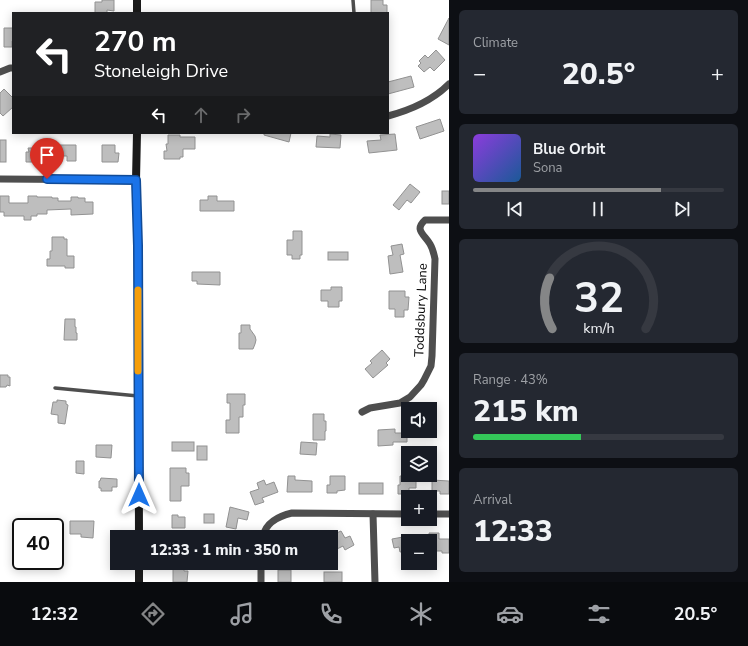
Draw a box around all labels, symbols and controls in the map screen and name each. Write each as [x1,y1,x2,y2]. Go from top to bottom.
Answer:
text: 270 m [94,23,177,61]
icon: left [28,28,80,80]
text: Climate [473,34,518,52]
text: 20.5° [562,54,635,95]
text: Stoneleigh Drive [94,59,228,83]
text: − [473,59,486,89]
text: + [711,59,724,89]
icon: left [148,104,170,126]
icon: ahead [190,104,212,126]
icon: right [232,104,254,126]
pin [30,138,64,179]
text: Blue Orbit [533,139,605,159]
icon: arrive [36,144,58,166]
text: Sona [533,159,563,177]
icon: previous [504,198,526,220]
icon: pause [587,198,609,220]
icon: next [671,198,693,220]
street label: Toddsbury Lane [410,263,432,357]
text: 32 [574,270,623,327]
text: km/h [583,319,614,338]
text: Range · 43% [473,371,548,389]
text: 215 km [473,391,579,432]
map controls [401,402,437,570]
button: sound [401,402,437,438]
button: layers [401,446,437,482]
position arrow [118,474,160,516]
button: + [401,490,437,526]
text: Arrival [473,491,512,509]
text: 12:33 [473,511,553,552]
speed limit sign: 40 [12,518,64,570]
button: − [401,534,437,570]
text: 12:33 · 1 min · 350 m [150,540,298,560]
icon: directions [139,600,167,628]
icon: music [228,600,256,628]
icon: phone [317,600,345,628]
icon: climate [407,600,435,628]
icon: car [496,600,524,628]
icon: filters [585,600,613,628]
text: 12:32 [31,602,78,626]
text: 20.5° [674,602,717,626]

